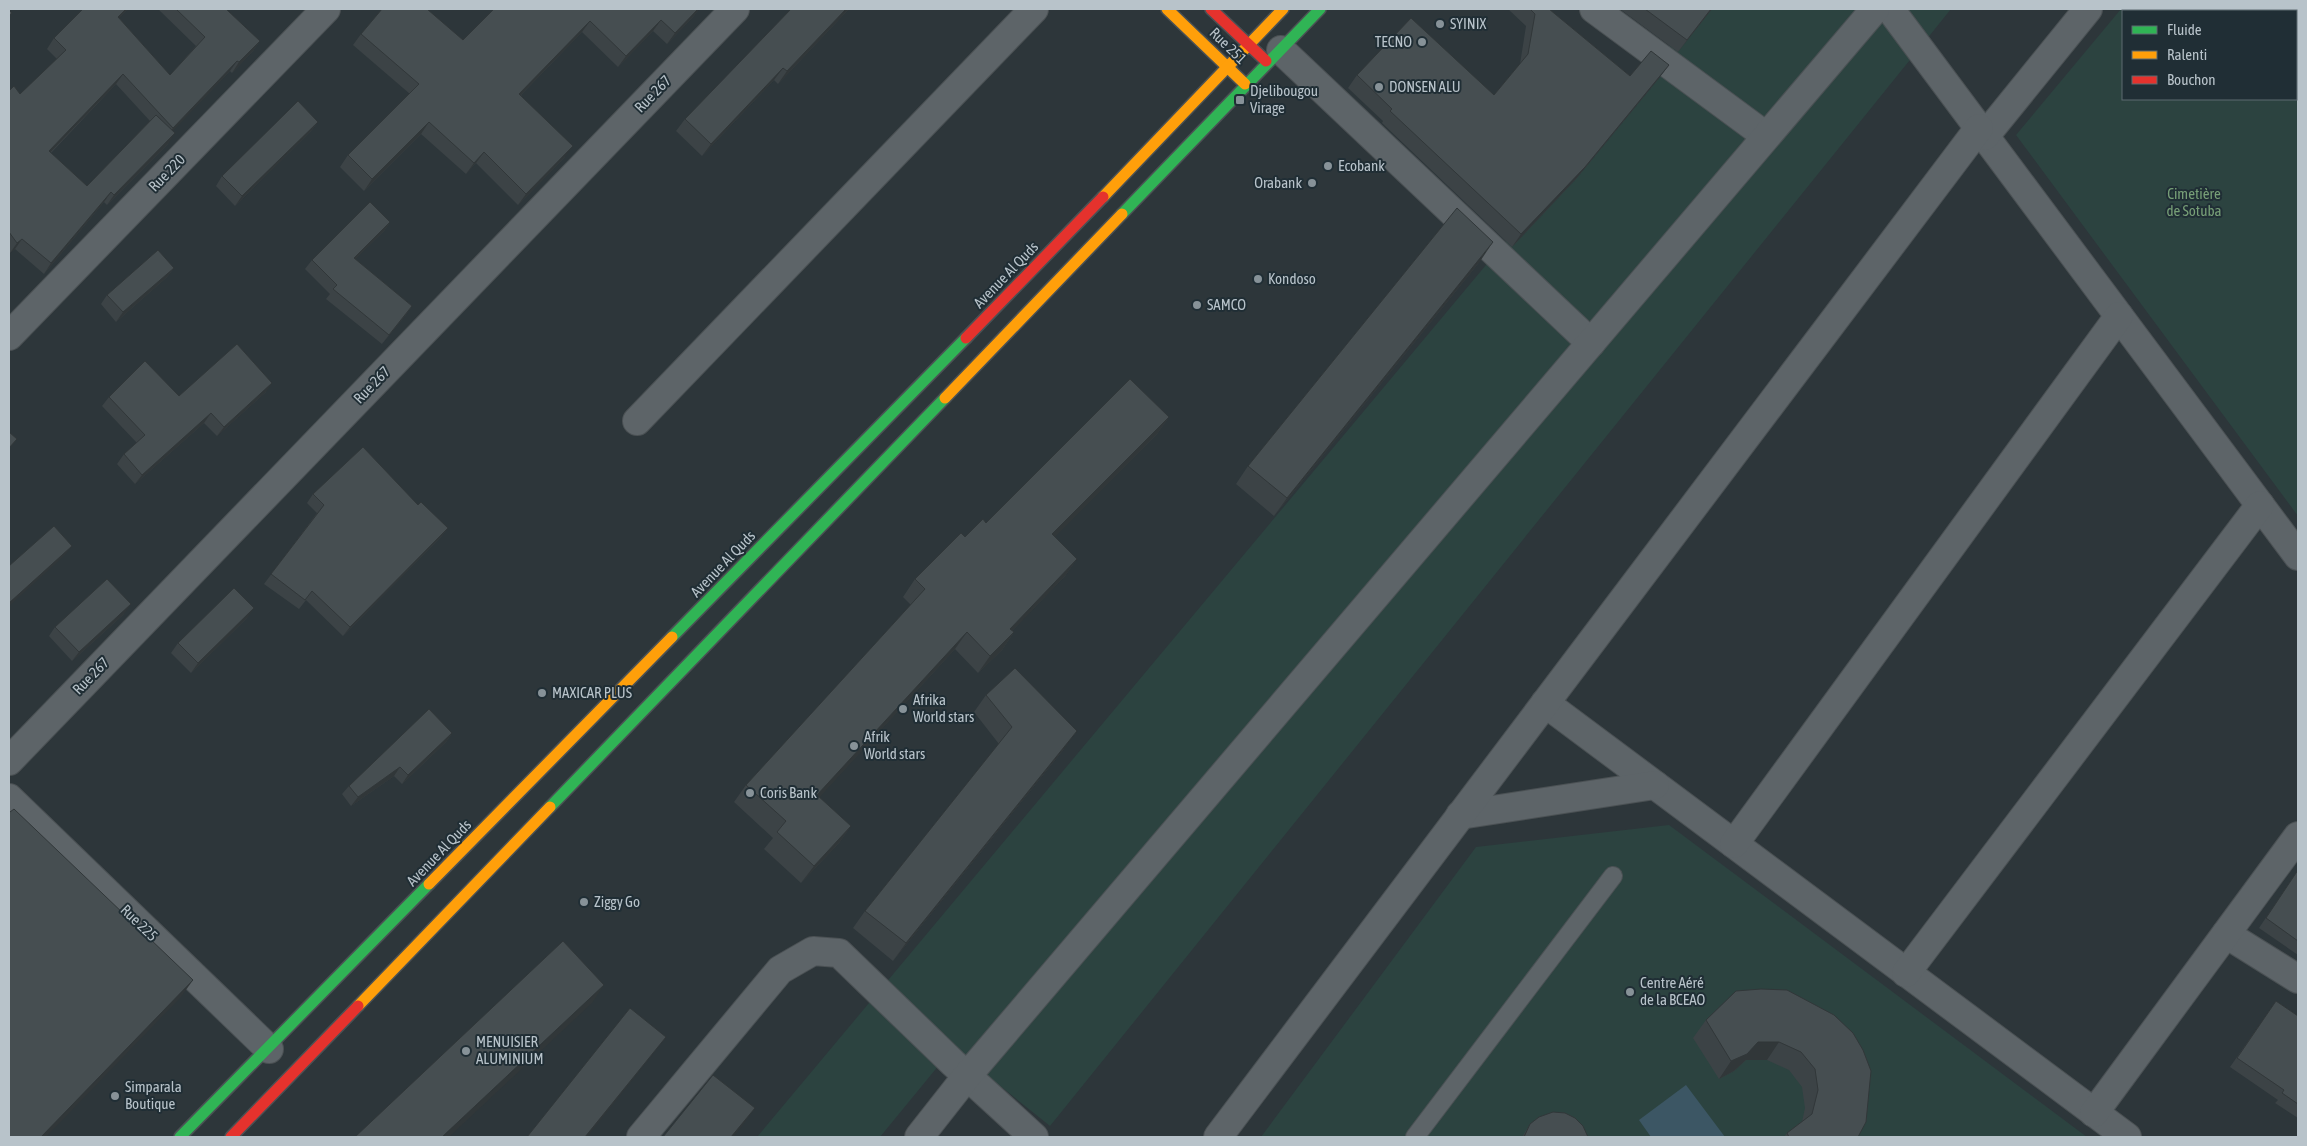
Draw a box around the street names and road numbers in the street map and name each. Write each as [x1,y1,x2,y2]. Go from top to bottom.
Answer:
street label: Rue 251 [1206,24,1250,67]
street label: Rue 267 [631,72,674,116]
street label: Rue 220 [145,151,188,195]
street label: Avenue Al Quds [970,238,1041,311]
street label: Rue 267 [350,363,393,407]
street label: Avenue Al Quds [687,527,758,600]
street label: Rue 267 [69,654,112,698]
street label: Avenue Al Quds [403,816,474,889]
street label: Rue 225 [117,901,161,944]

